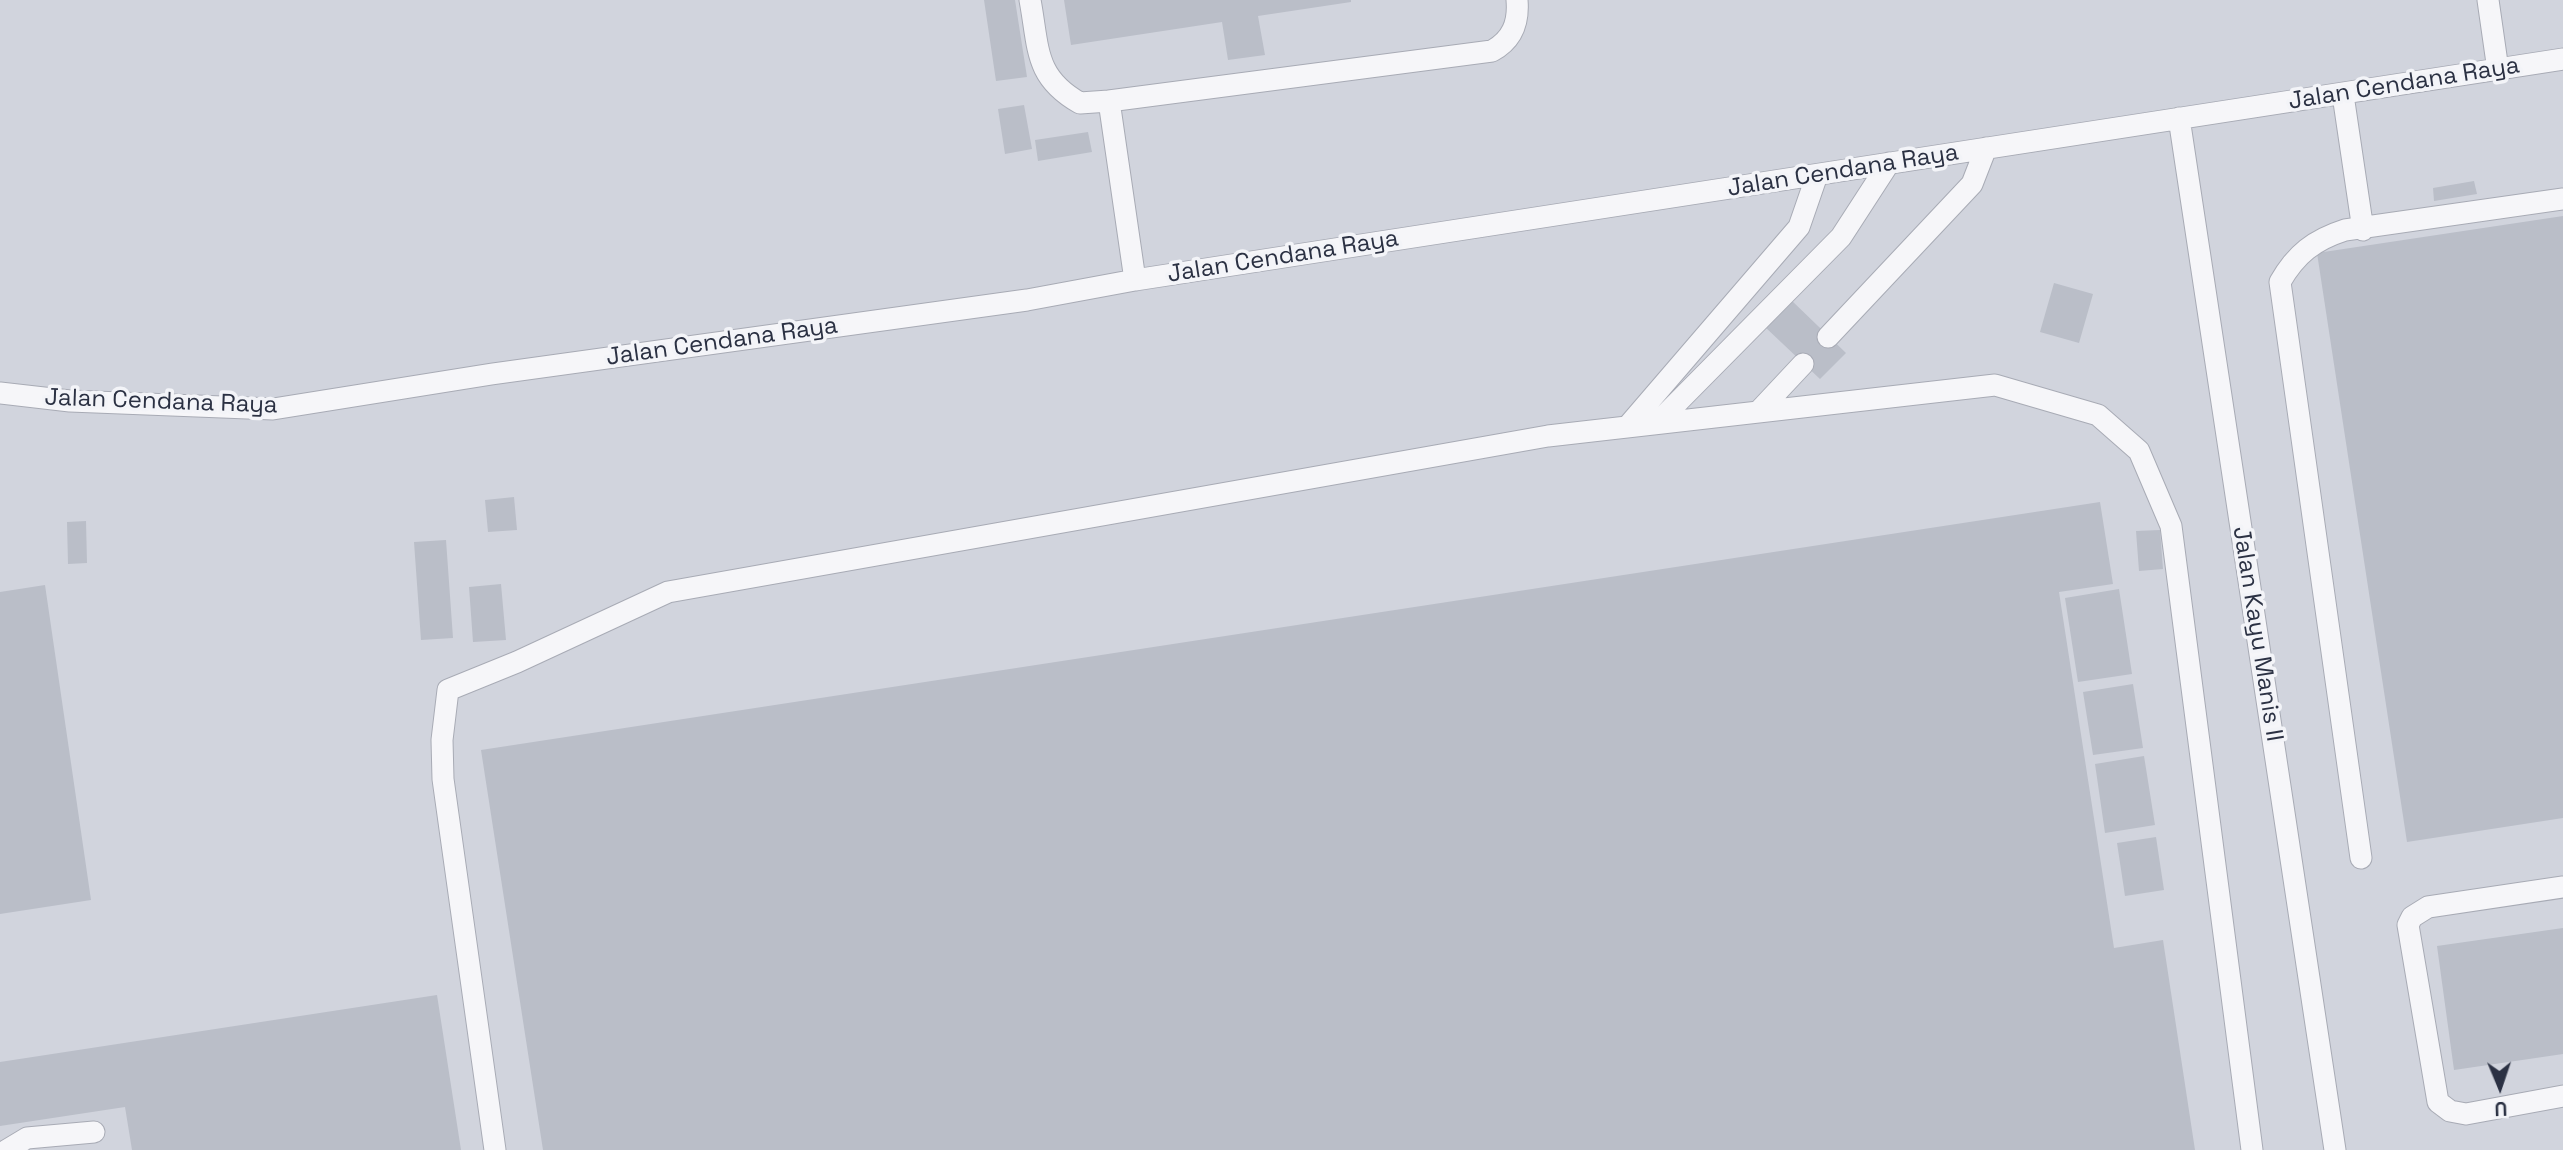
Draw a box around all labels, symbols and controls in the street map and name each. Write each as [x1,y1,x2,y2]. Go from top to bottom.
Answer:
street label: Jalan Cendana Raya [2286,52,2522,116]
street label: Jalan Cendana Raya [1725,139,1961,203]
street label: Jalan Cendana Raya [1165,225,1401,289]
street label: Jalan Cendana Raya [604,311,840,373]
street label: Jalan Cendana Raya [44,384,278,420]
street label: Jalan Kayu Manis II [2226,524,2288,744]
north arrow [2465,1052,2535,1122]
text: U [2494,1096,2508,1121]

